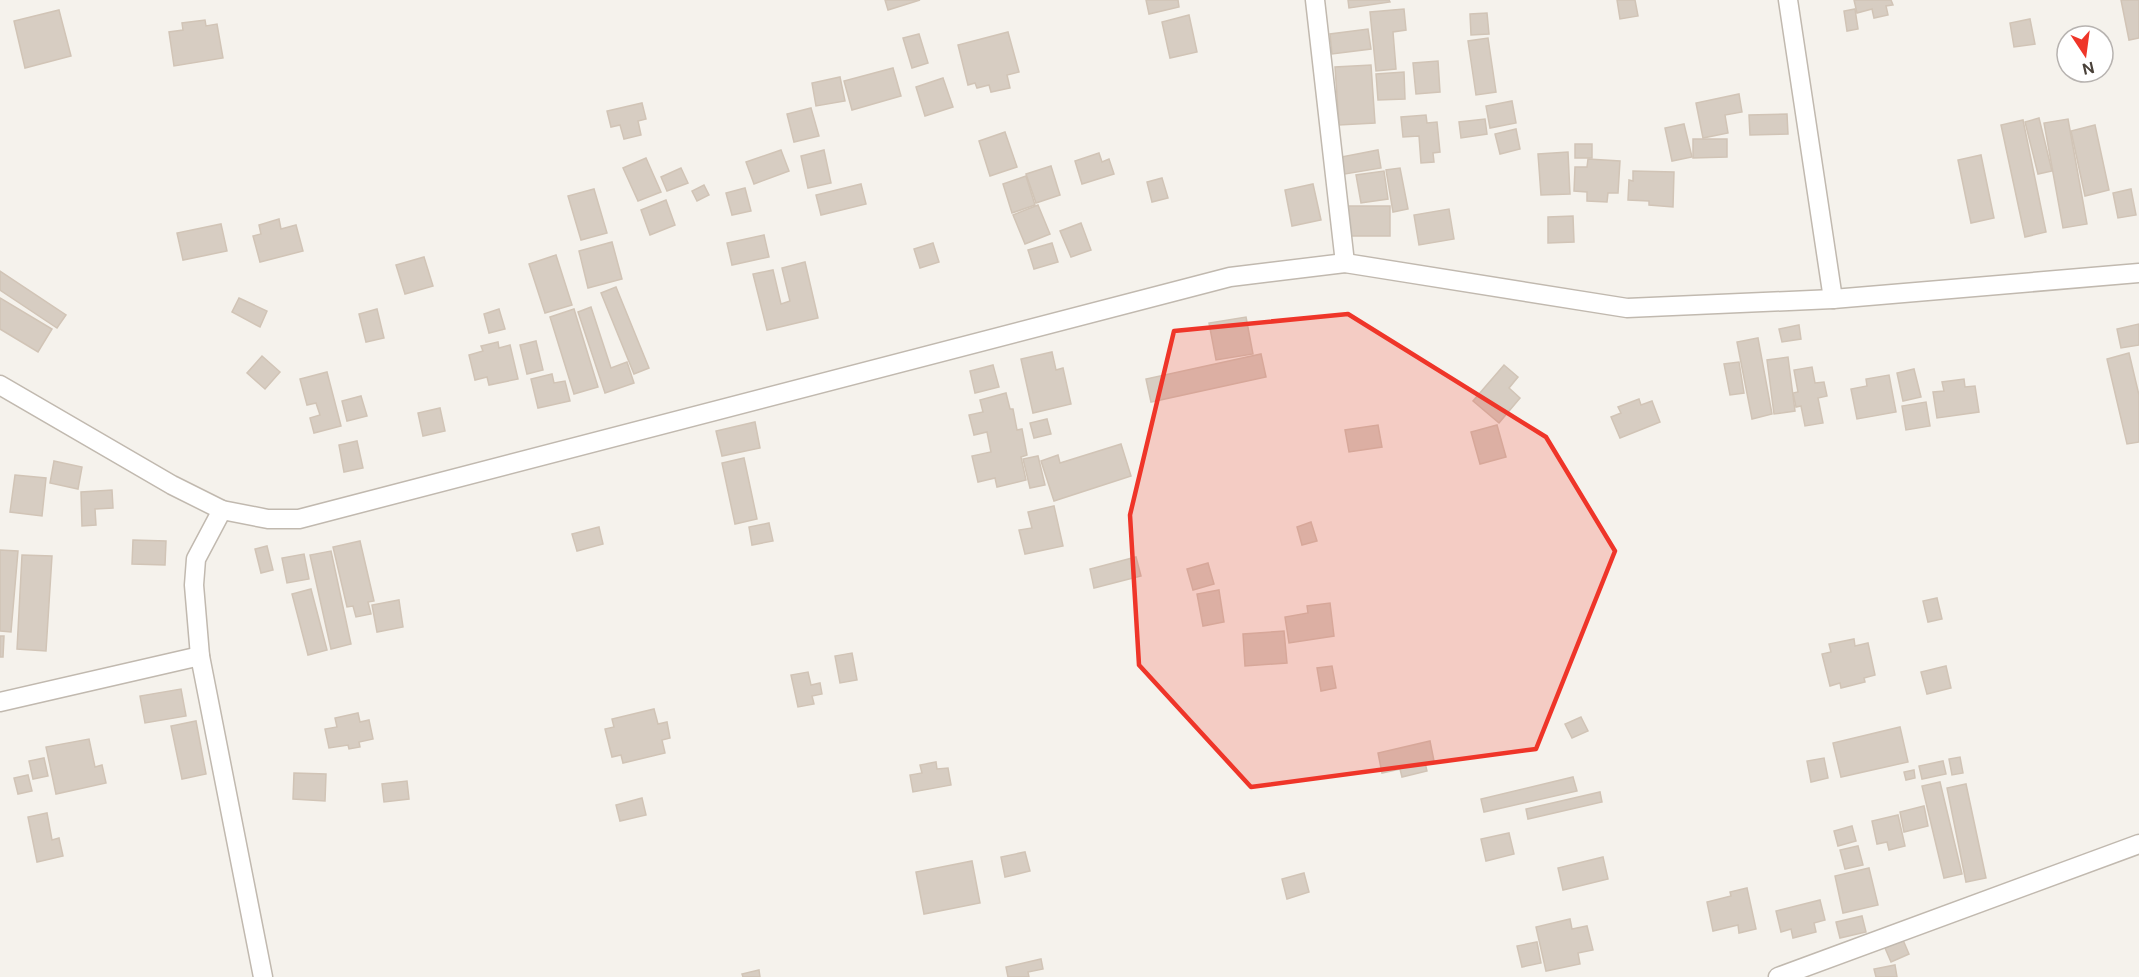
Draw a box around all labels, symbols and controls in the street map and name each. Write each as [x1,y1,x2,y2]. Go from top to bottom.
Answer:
north arrow [2055,24,2115,84]
text: N [2080,57,2096,80]

